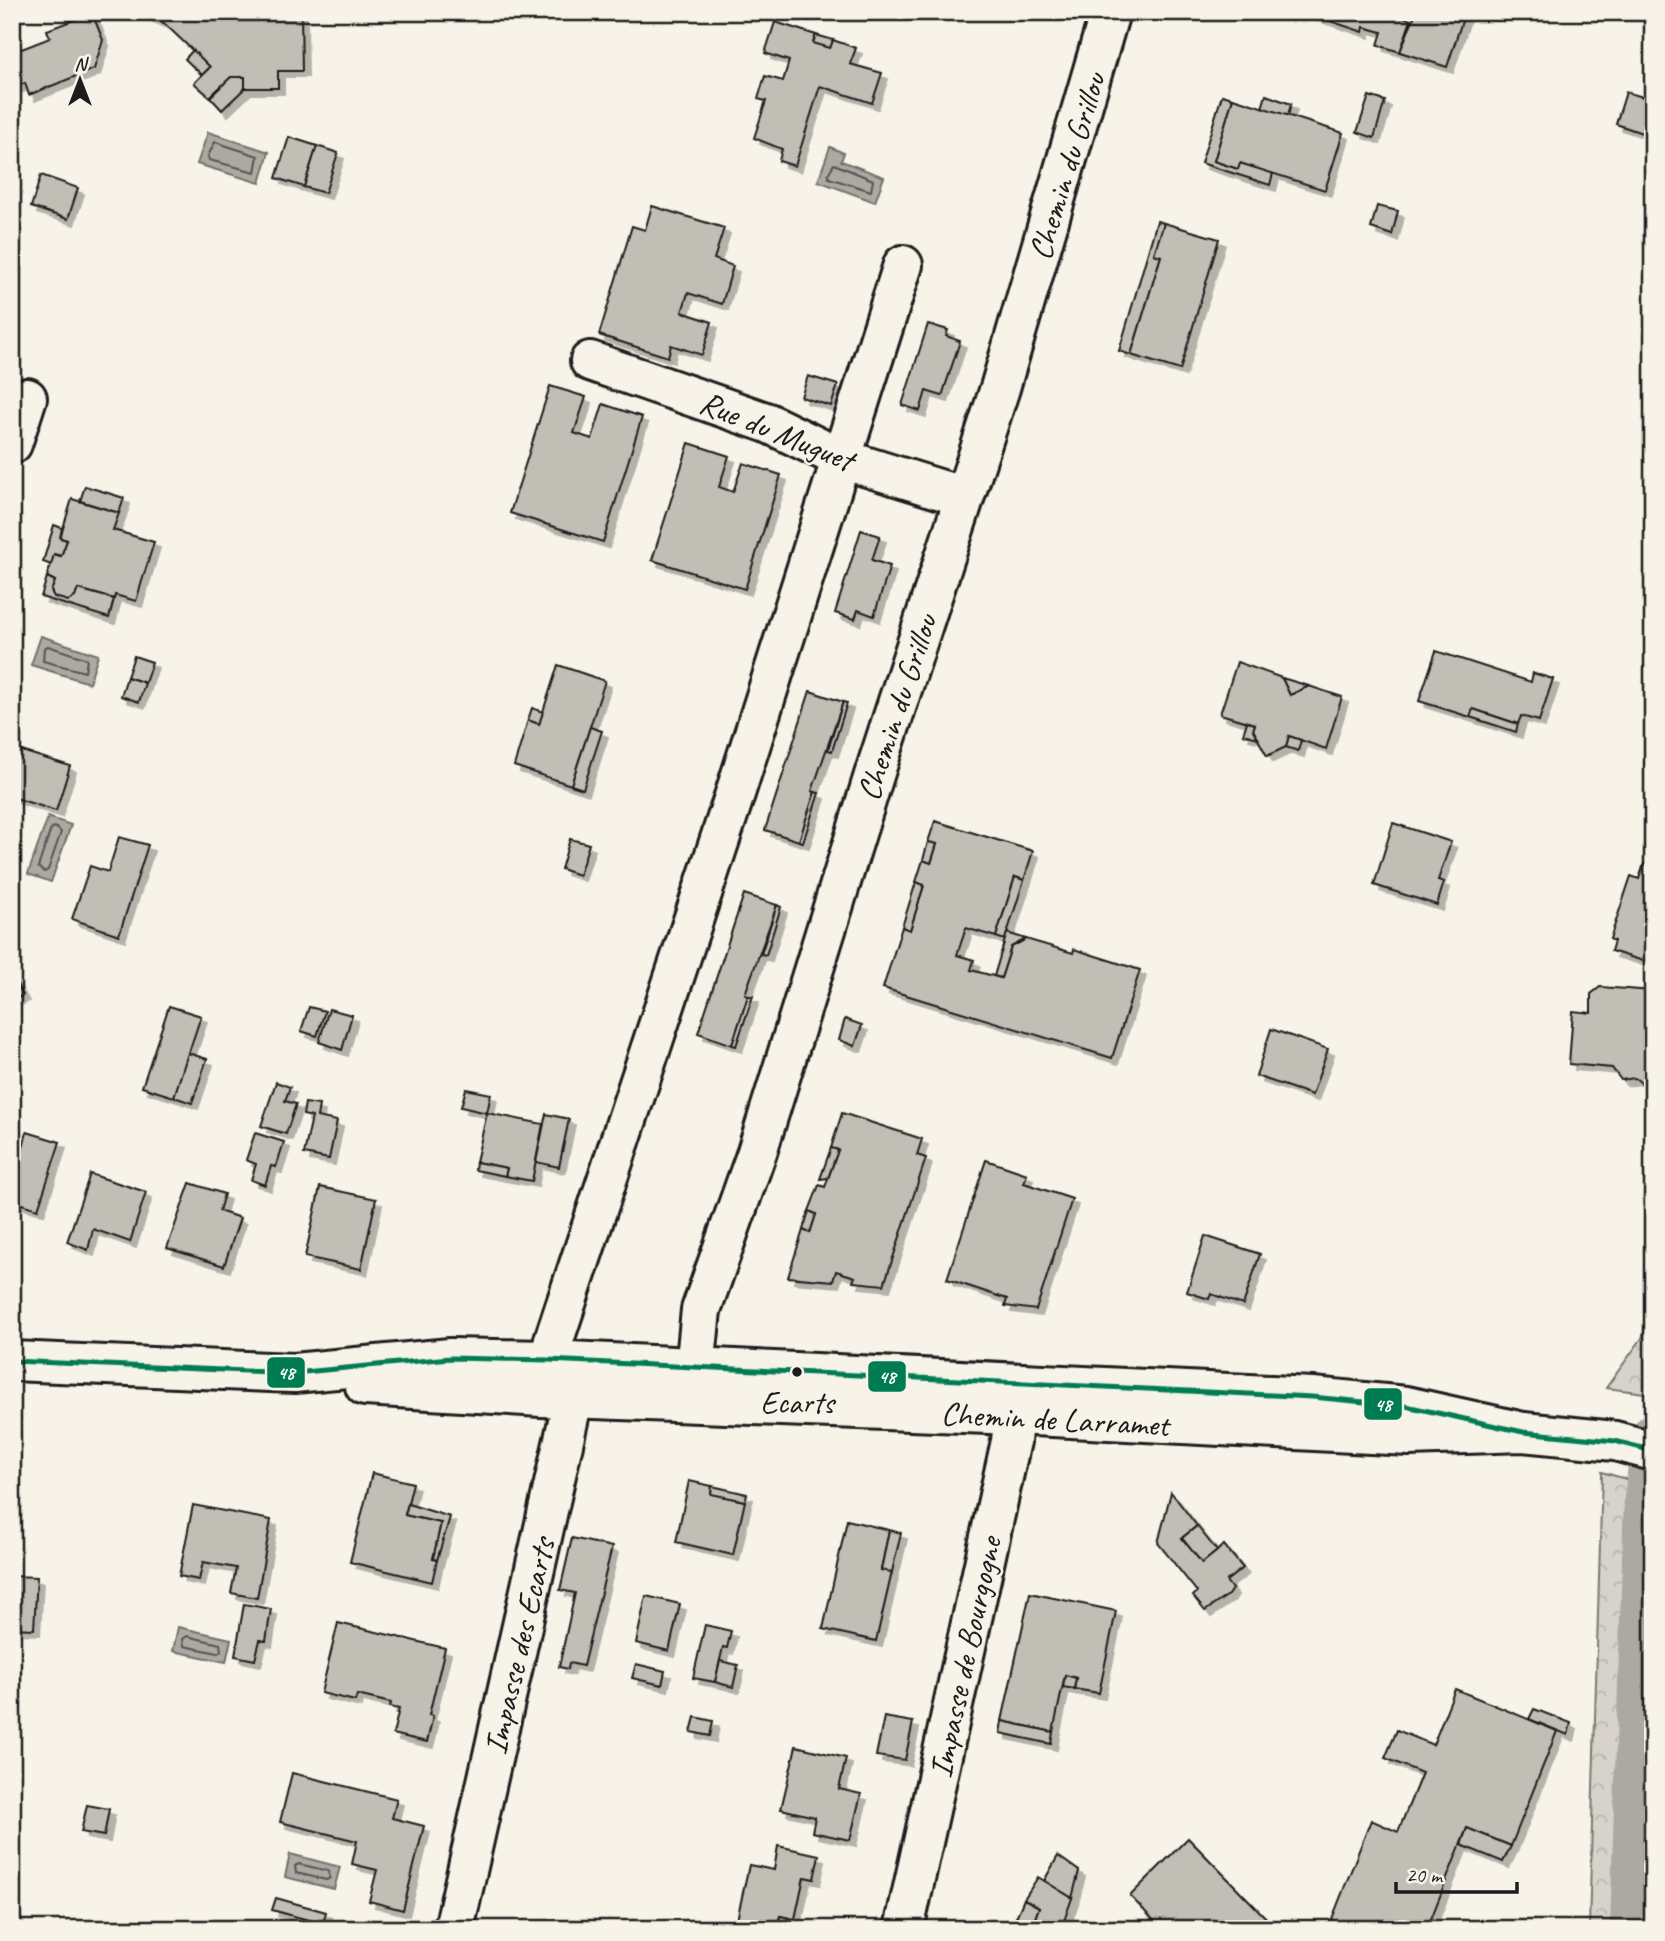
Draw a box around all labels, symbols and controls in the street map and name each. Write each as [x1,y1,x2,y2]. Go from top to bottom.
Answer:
north arrow [46,46,116,116]
text: N [74,52,89,76]
street label: Chemin du Grillou [1019,66,1116,265]
street label: Rue du Muguet [694,381,863,482]
street label: Chemin du Grillou [847,607,947,806]
line badge: 48 [266,1356,306,1389]
line badge: 48 [867,1360,907,1393]
text: 48 [277,1361,297,1385]
marker: Ecarts [790,1365,804,1379]
text: 48 [878,1365,898,1389]
place label: Ecarts [761,1383,837,1422]
line badge: 48 [1363,1387,1403,1421]
street label: Chemin de Larramet [940,1392,1173,1446]
text: 48 [1374,1393,1394,1417]
street label: Impasse des Ecarts [474,1531,565,1758]
street label: Impasse de Bourgogne [919,1531,1011,1781]
scale bar [1396,1850,1516,1894]
text: 20 m [1406,1862,1444,1888]

